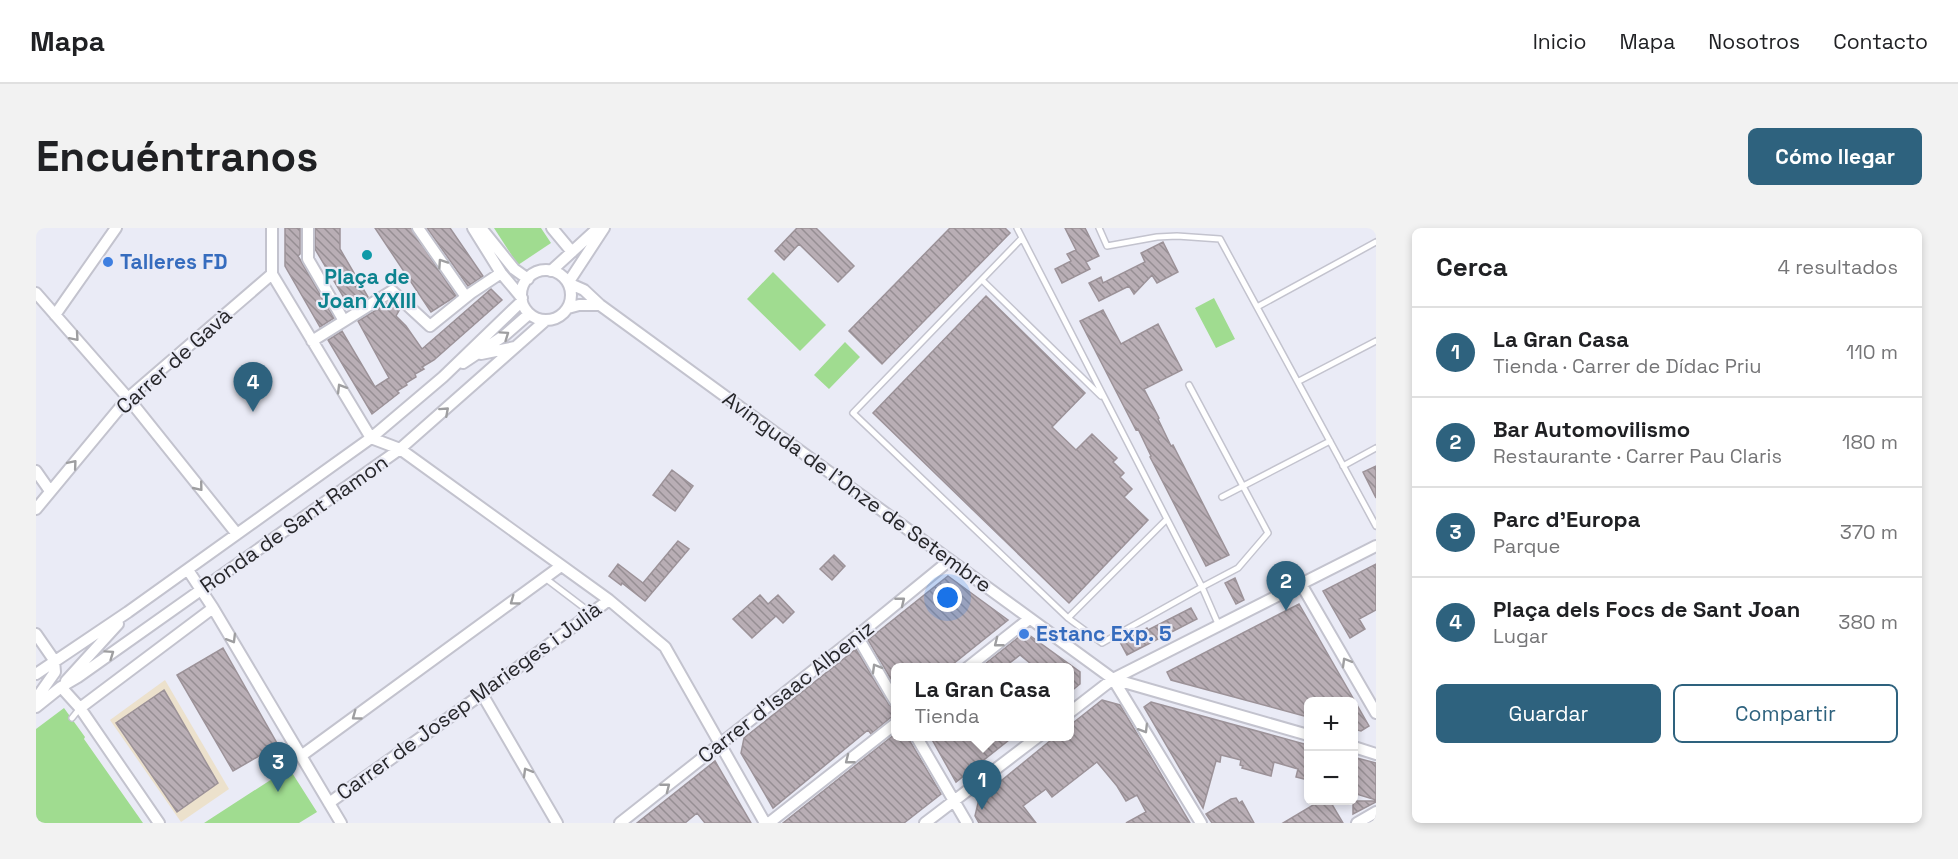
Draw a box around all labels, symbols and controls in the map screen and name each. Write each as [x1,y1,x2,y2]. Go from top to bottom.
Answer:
text: Mapa [30,23,105,59]
text: Inicio [1533,28,1587,55]
text: Mapa [1620,28,1675,55]
text: Nosotros [1708,28,1800,55]
text: Contacto [1833,28,1928,55]
button: Cómo llegar [1748,128,1922,185]
text: Encuéntranos [36,130,318,183]
place label: Talleres FD [120,248,228,275]
marker: Plaça de Joan XXIII [360,248,374,262]
text: Cerca [1436,250,1508,284]
text: 4 resultados [1778,254,1898,280]
marker: Talleres FD [101,255,115,269]
one-way arrow [438,258,449,269]
place label: Plaça de Joan XXIII [318,263,416,314]
street label: Carrer de Gavà [110,302,237,420]
text: La Gran Casa [1493,325,1629,353]
one-way arrow [68,330,79,341]
one-way arrow [498,331,509,342]
text: 1 [1451,339,1460,365]
text: 110 m [1846,339,1898,365]
text: Tienda · Carrer de Dídac Priu [1493,353,1762,379]
pin: 4 [234,362,272,412]
one-way arrow [337,384,348,394]
street label: Avinguda de l'Onze de Setembre [718,385,997,598]
one-way arrow [438,407,448,418]
text: Bar Automovilismo [1493,415,1690,443]
text: 2 [1450,429,1461,455]
text: 180 m [1842,429,1898,455]
text: Restaurante · Carrer Pau Claris [1493,443,1782,469]
street label: Ronda de Sant Ramon [195,449,393,599]
one-way arrow [66,460,77,471]
one-way arrow [192,480,203,491]
text: Parc d'Europa [1493,505,1640,533]
text: 3 [1449,519,1462,545]
text: 370 m [1840,519,1898,545]
text: Parque [1493,533,1560,559]
pin: 2 [1266,562,1306,611]
your location [933,583,962,612]
one-way arrow [509,593,520,604]
street label: Carrer de Josep Marieges i Julià [331,595,607,806]
text: Plaça dels Focs de Sant Joan [1493,595,1800,623]
one-way arrow [894,597,905,608]
text: 4 [1449,609,1462,635]
text: 380 m [1838,609,1898,635]
street label: Carrer d'Isaac Albeniz [692,614,879,769]
place label: Estanc Exp. 5 [1036,620,1172,647]
text: Lugar [1493,623,1548,649]
marker: Estanc Exp. 5 [1017,627,1031,641]
one-way arrow [224,633,236,644]
one-way arrow [994,636,1005,647]
one-way arrow [103,651,114,662]
one-way arrow [1342,658,1354,668]
popup [891,663,1074,741]
one-way arrow [872,664,883,675]
text: La Gran Casa [914,675,1051,703]
button: Guardar [1436,684,1661,743]
button: Compartir [1673,684,1898,743]
map controls [1304,697,1358,805]
button: + [1304,697,1358,751]
text: Tienda [914,703,979,729]
one-way arrow [352,709,363,720]
one-way arrow [1136,723,1148,733]
pin: 3 [258,742,298,792]
button: − [1304,751,1358,805]
one-way arrow [845,753,856,764]
pin: 1 [962,760,1002,810]
one-way arrow [523,768,535,778]
one-way arrow [659,783,670,794]

